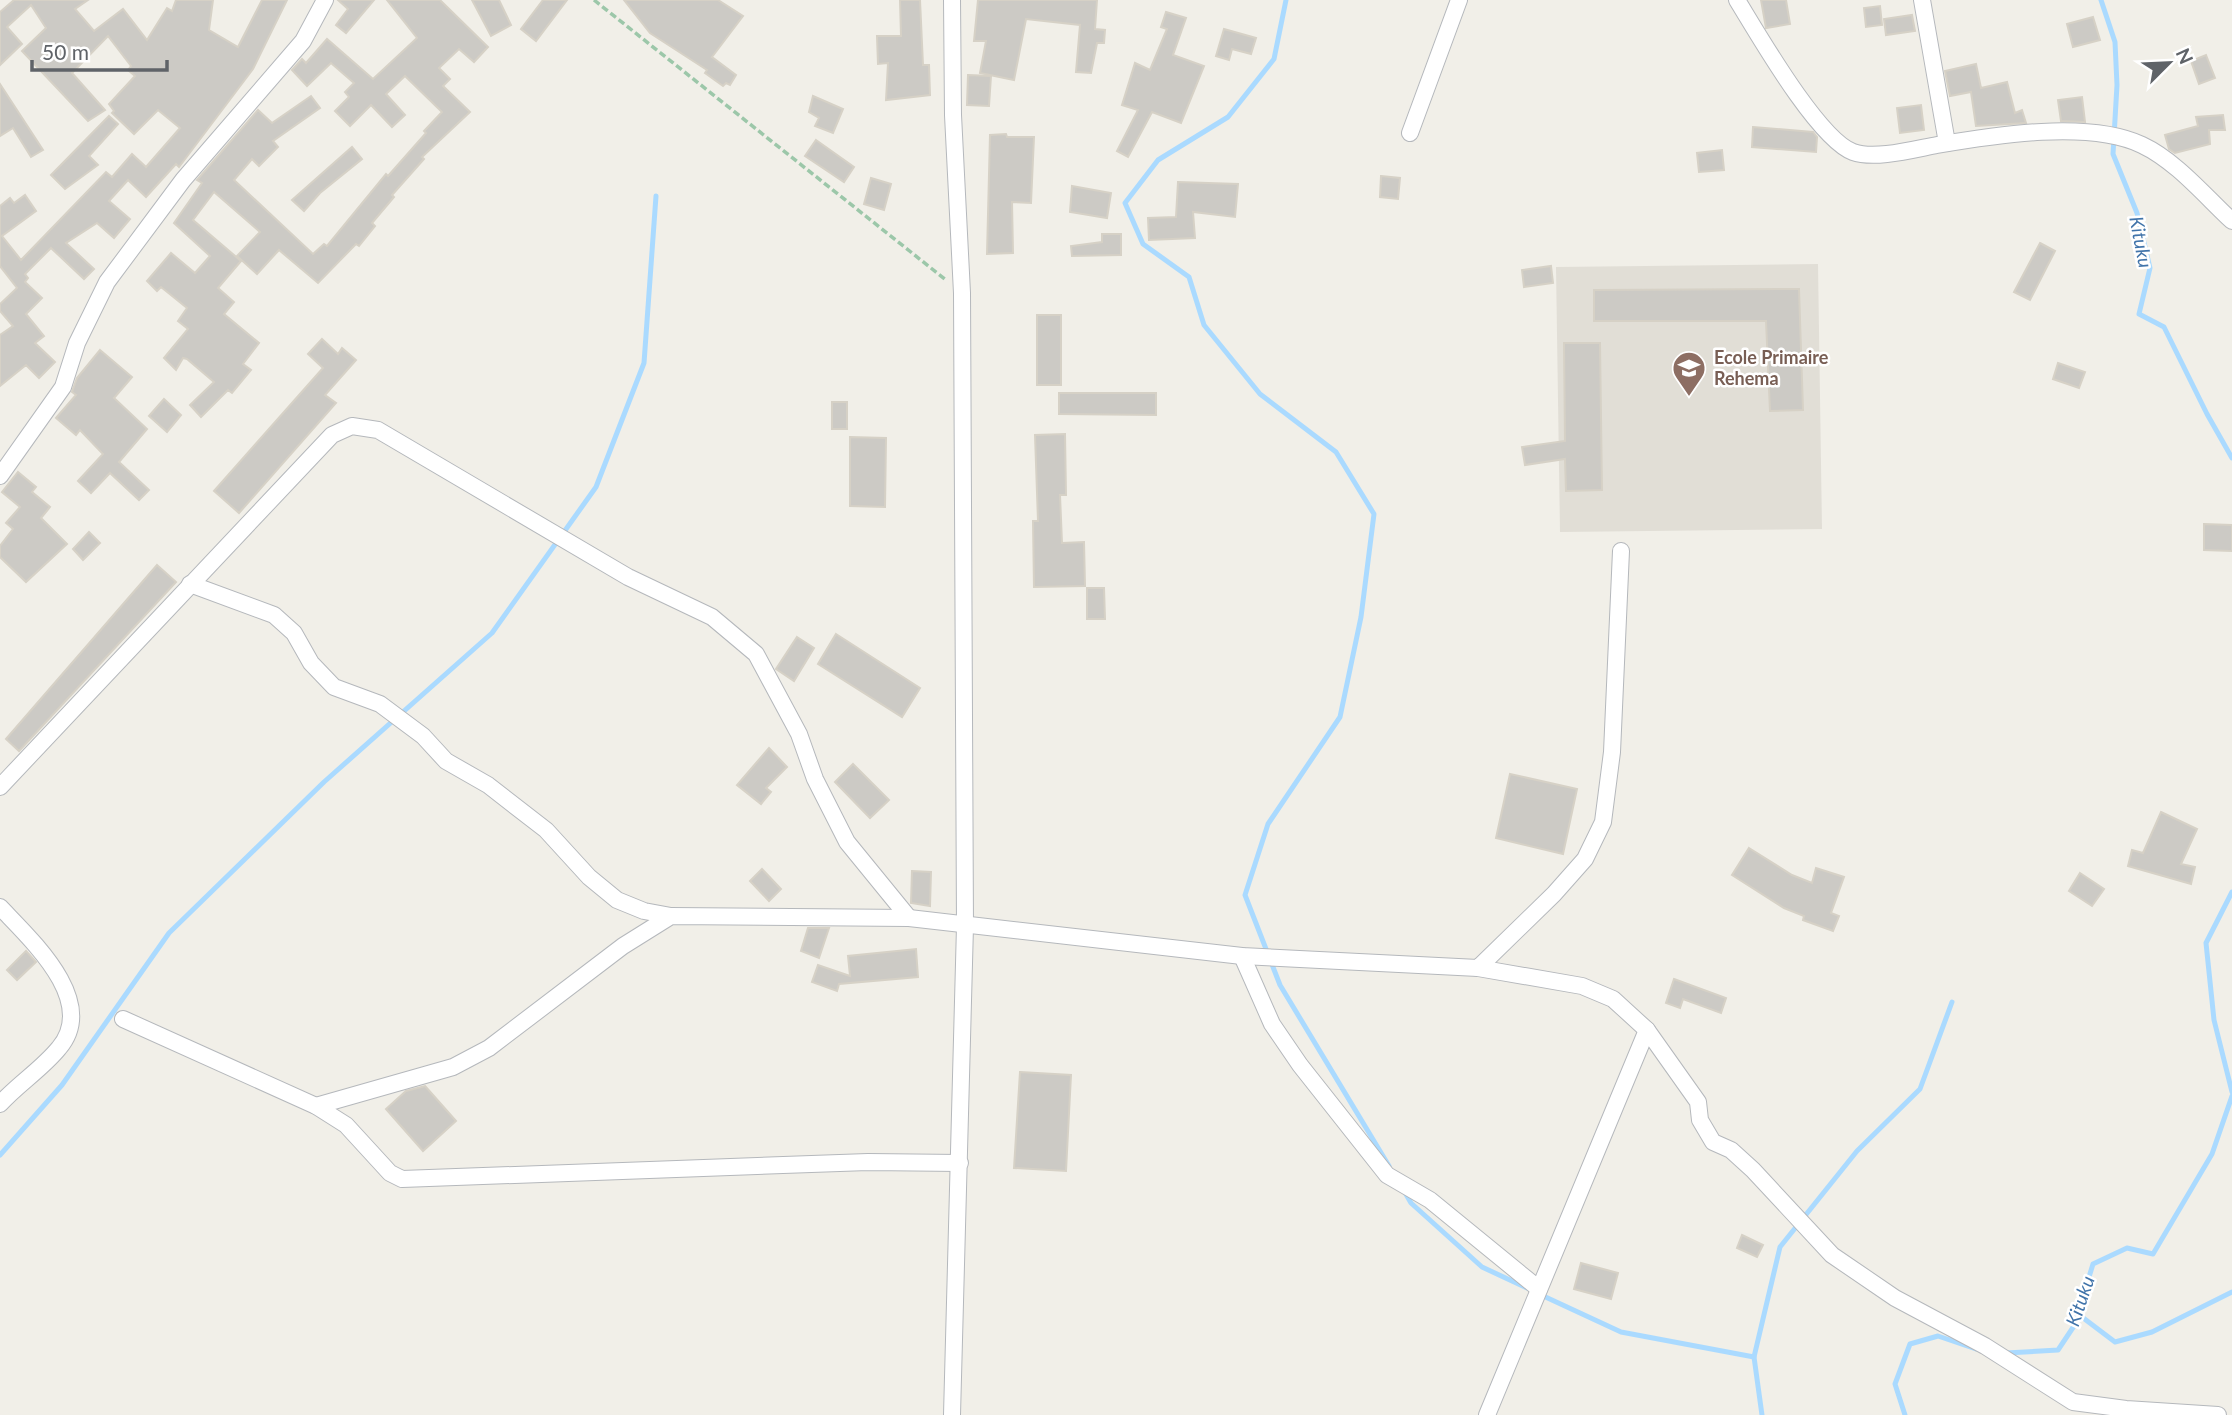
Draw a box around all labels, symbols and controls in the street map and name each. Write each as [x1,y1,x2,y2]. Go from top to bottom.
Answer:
scale bar [32,28,166,72]
north arrow [2134,28,2204,98]
text: 50 m [42,39,89,64]
text: N [2172,45,2198,67]
water label: Kituku [2125,214,2158,270]
place label: Ecole Primaire Rehema [1714,346,1829,389]
school or university icon: Ecole Primaire Rehema [1670,349,1708,398]
water label: Kituku [2060,1273,2099,1329]

